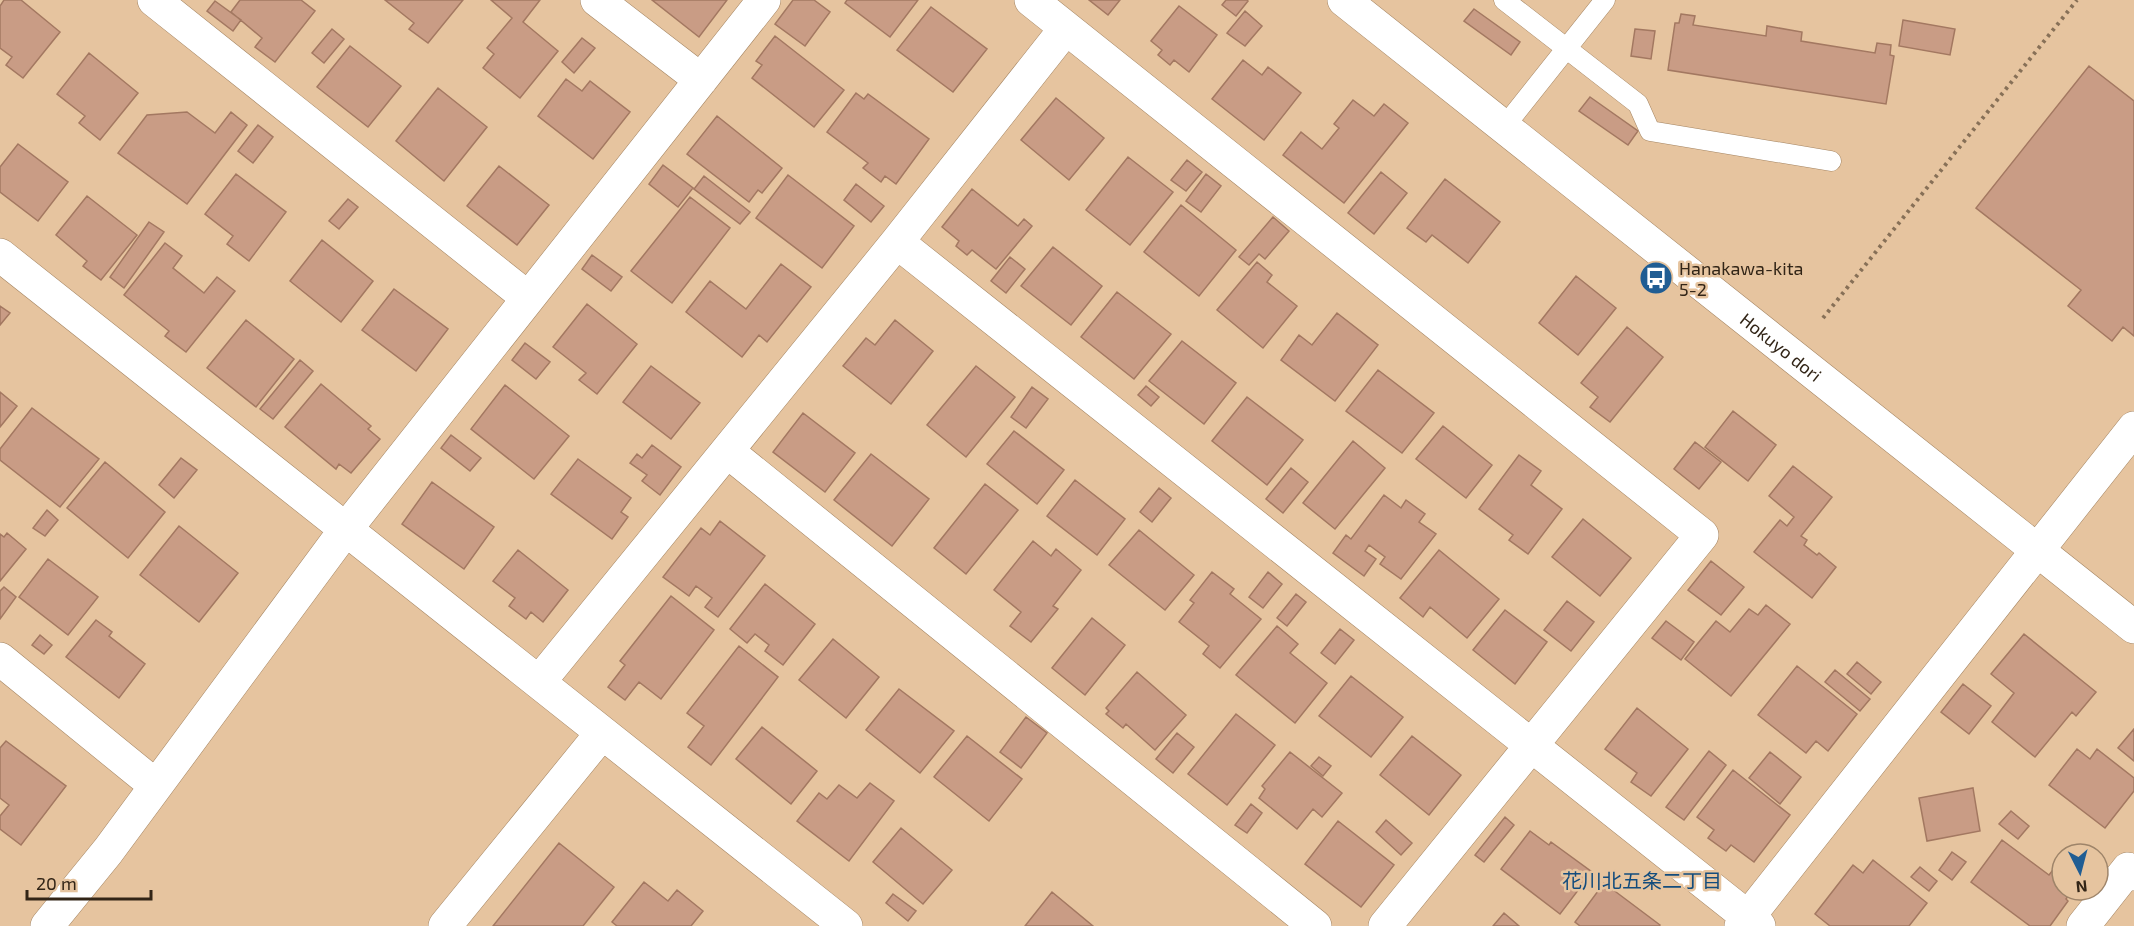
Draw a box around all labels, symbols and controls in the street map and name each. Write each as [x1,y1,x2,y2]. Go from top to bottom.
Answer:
place label: Hanakawa-kita 5-2 [1679,257,1803,300]
bus stop icon: Hanakawa-kita 5-2 [1638,260,1674,296]
street label: Hokuyo dori [1736,308,1826,386]
north arrow [2050,842,2110,902]
scale bar [27,863,152,901]
district label: 花川北五条二丁目 [1562,868,1722,892]
text: 20 m [36,872,77,894]
text: N [2075,877,2088,897]

